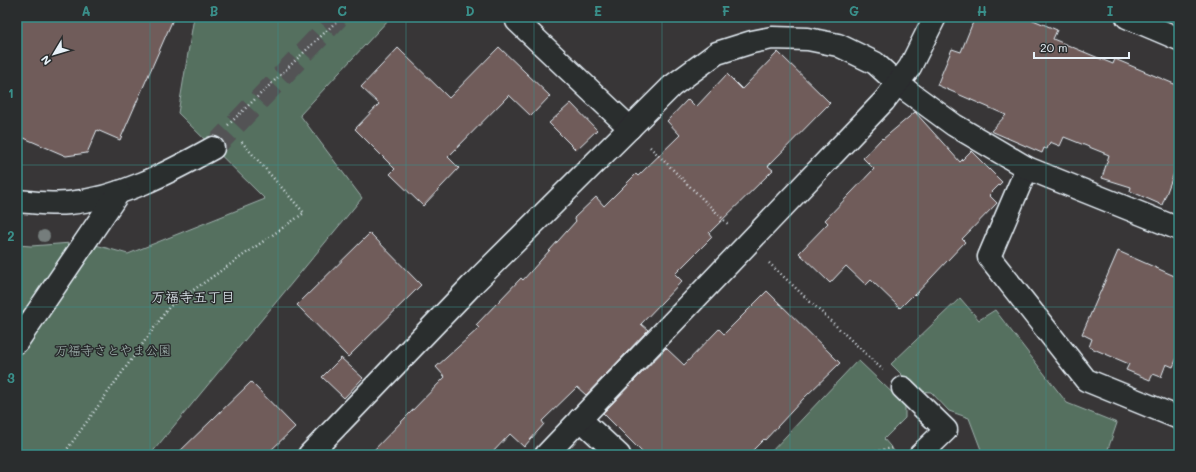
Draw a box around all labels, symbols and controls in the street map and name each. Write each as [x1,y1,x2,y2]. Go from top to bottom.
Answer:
text: A [81,2,91,19]
text: B [210,2,219,19]
text: C [337,2,347,19]
text: D [465,2,475,19]
text: E [594,2,602,19]
text: F [722,2,730,19]
text: G [849,2,859,19]
text: H [977,2,987,19]
text: I [1107,2,1114,19]
north arrow [34,34,74,74]
scale bar [1034,34,1129,60]
text: 20 m [1040,39,1068,55]
text: N [37,53,54,68]
text: 1 [8,84,14,101]
text: 2 [7,227,15,244]
district label: 万福寺五丁目 [151,287,235,306]
park label: 万福寺さとやま公園 [55,341,171,358]
text: 3 [7,369,15,386]

